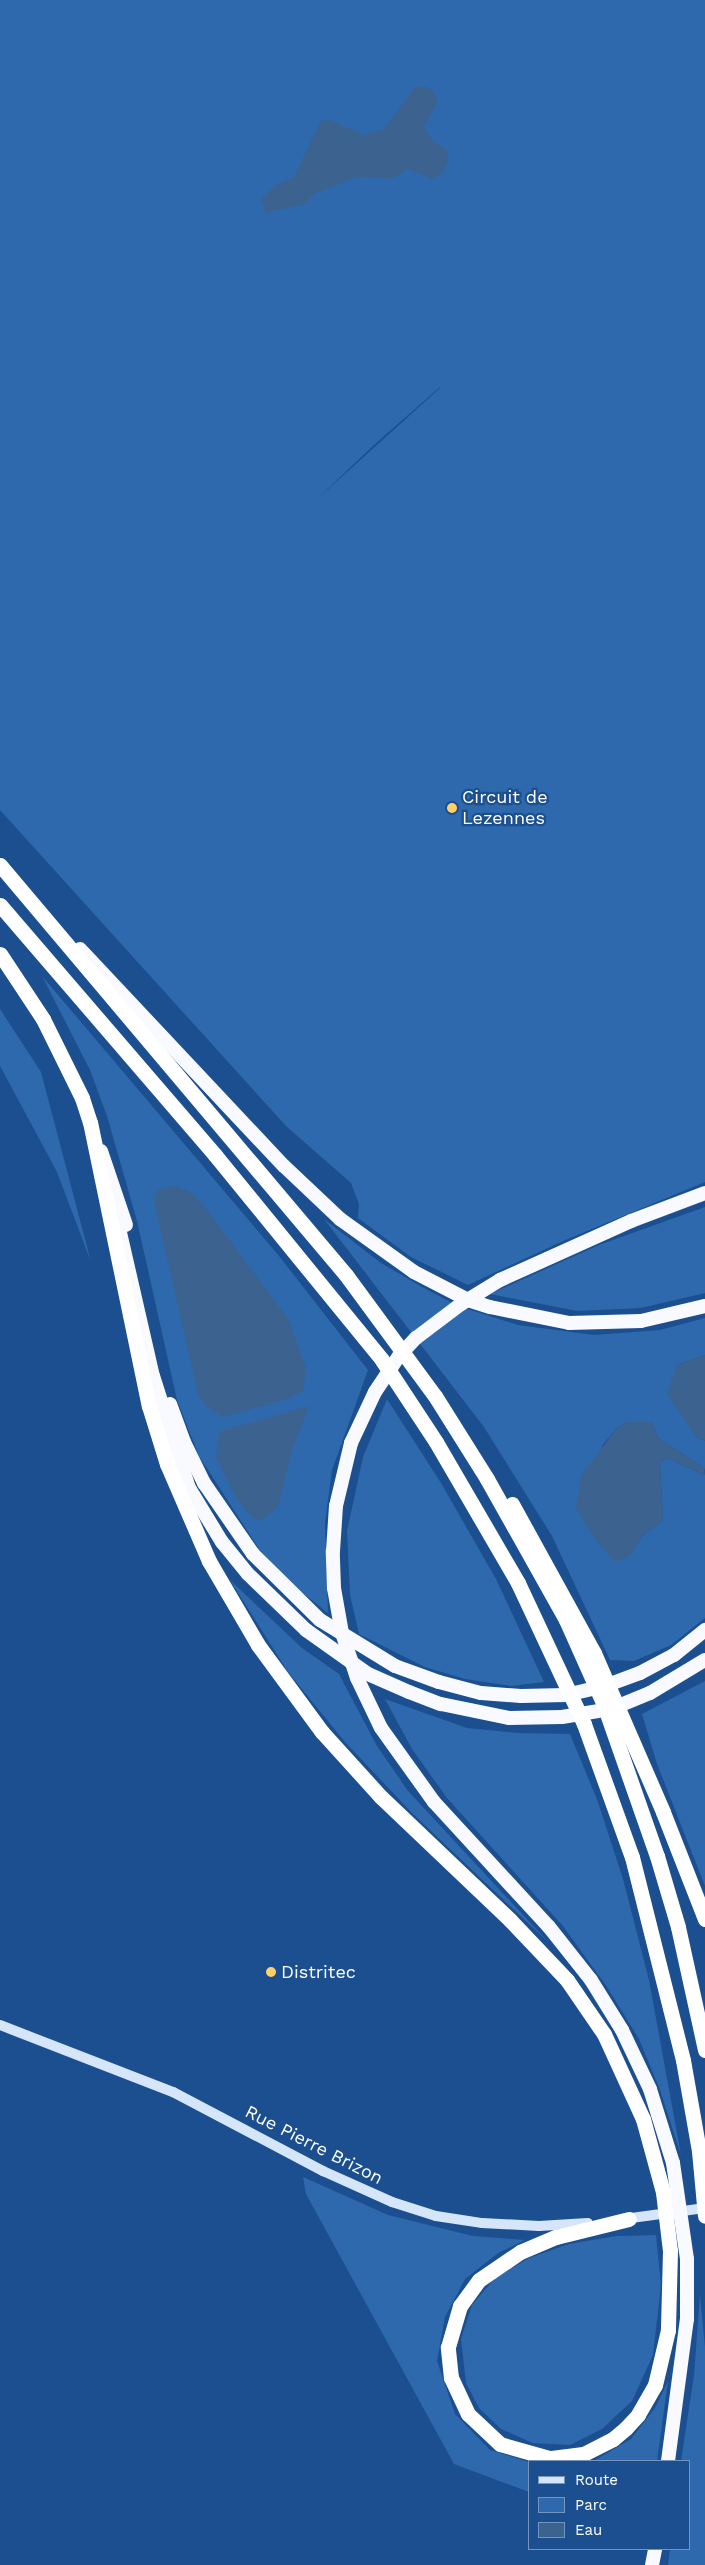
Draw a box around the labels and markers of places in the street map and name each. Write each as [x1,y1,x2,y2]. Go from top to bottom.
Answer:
place label: Circuit de Lezennes [462,787,548,830]
marker: Circuit de Lezennes [446,802,458,814]
place label: Distritec [281,1961,356,1983]
marker: Distritec [265,1966,277,1978]

